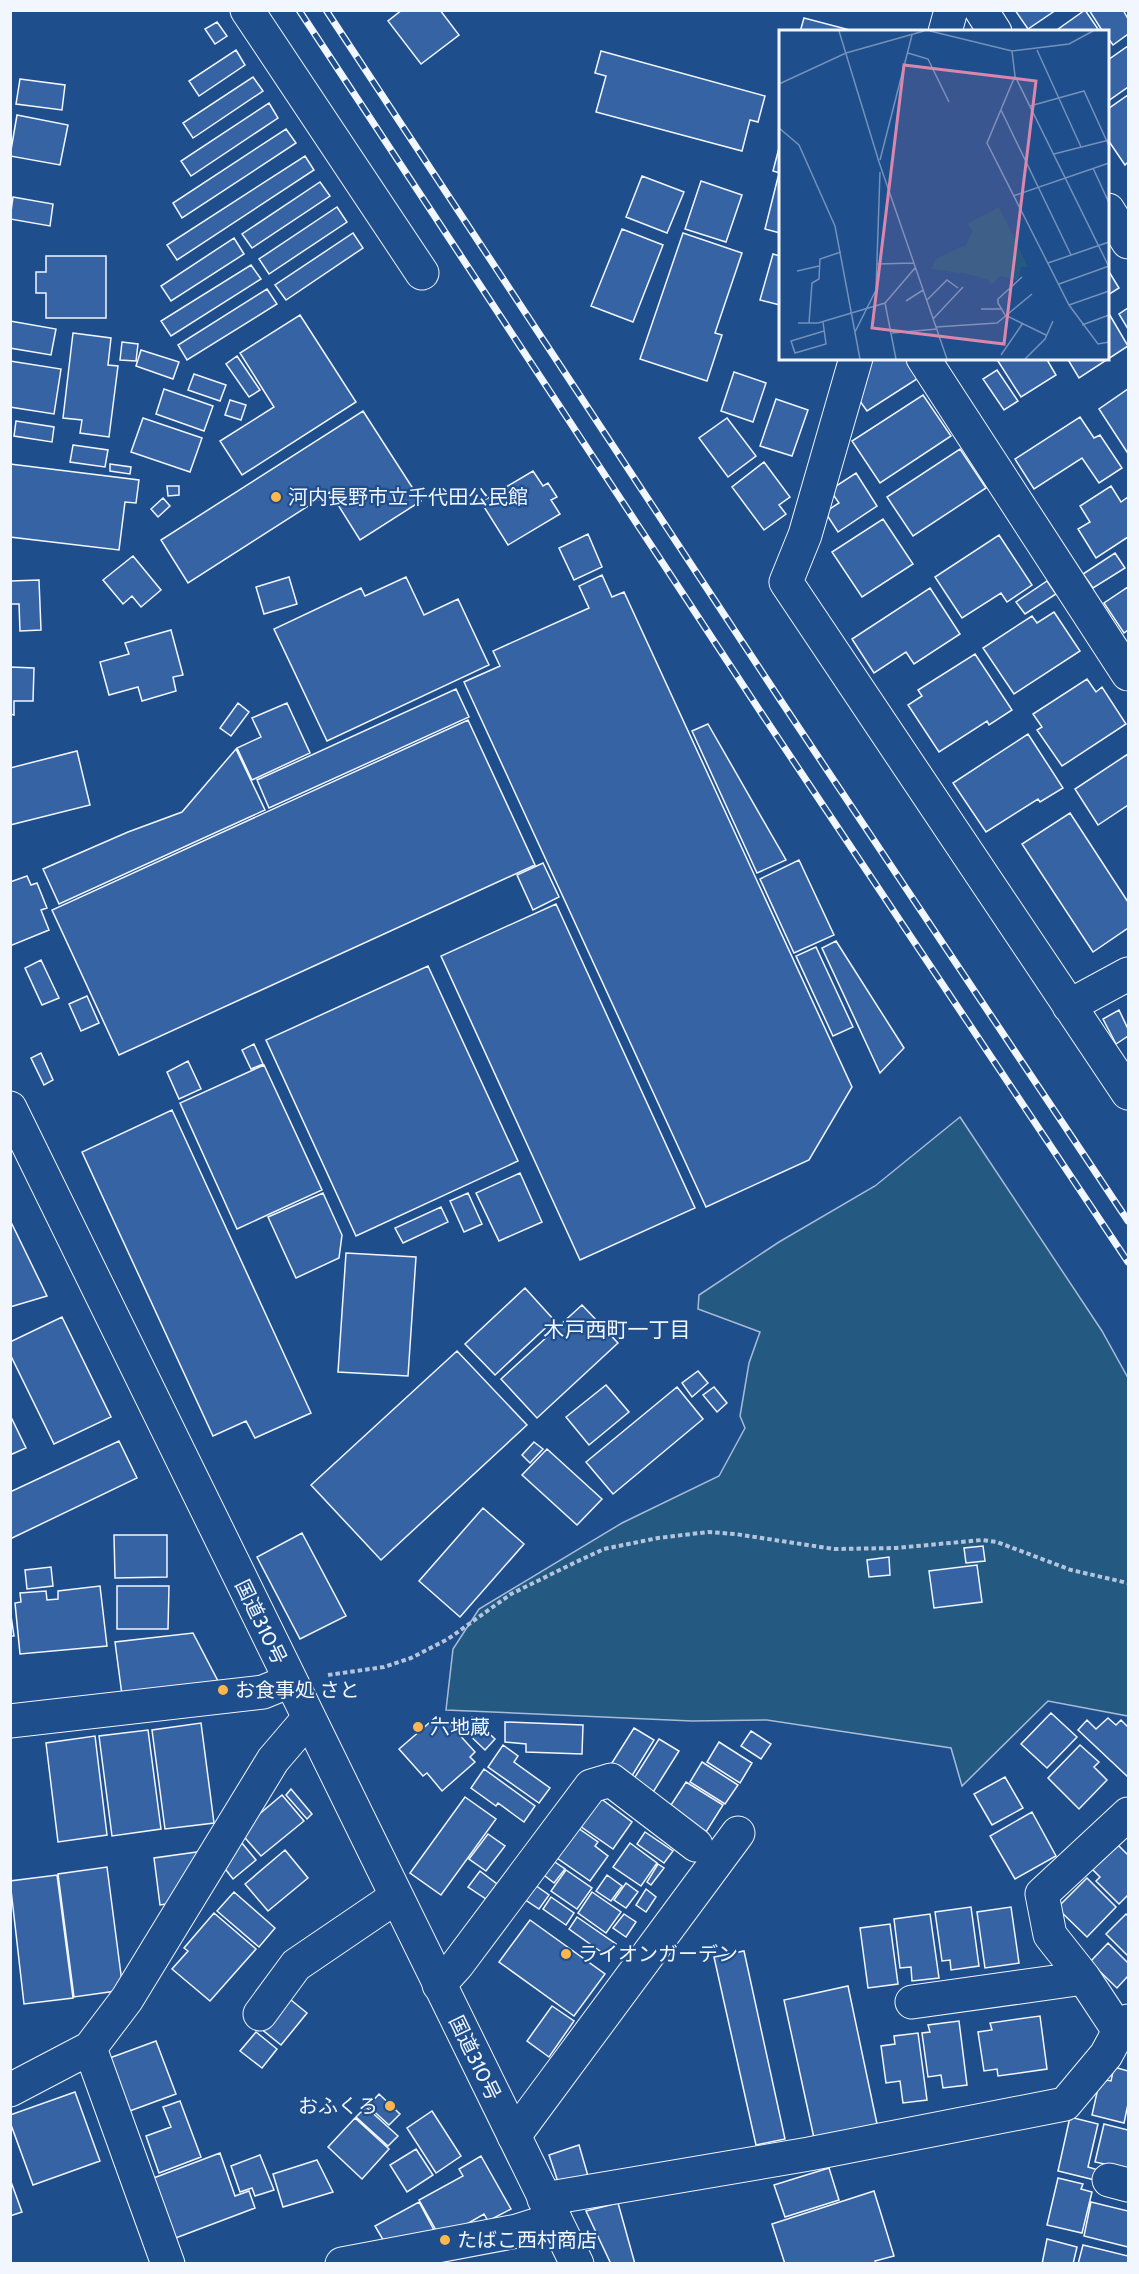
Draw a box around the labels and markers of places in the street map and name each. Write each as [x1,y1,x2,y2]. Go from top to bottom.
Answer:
place label: 河内長野市立千代田公民館 [288,485,528,509]
marker: 河内長野市立千代田公民館 [269,490,283,504]
place label: お食事処 さと [235,1678,360,1702]
marker: お食事処 さと [216,1683,230,1697]
place label: 六地蔵 [430,1715,490,1739]
marker: 六地蔵 [411,1720,425,1734]
place label: ライオンガーデン [578,1942,738,1966]
marker: ライオンガーデン [559,1947,573,1961]
place label: おふくろ [298,2094,378,2118]
marker: おふくろ [383,2099,397,2113]
place label: たばこ西村商店 [457,2228,597,2252]
marker: たばこ西村商店 [438,2233,452,2247]

